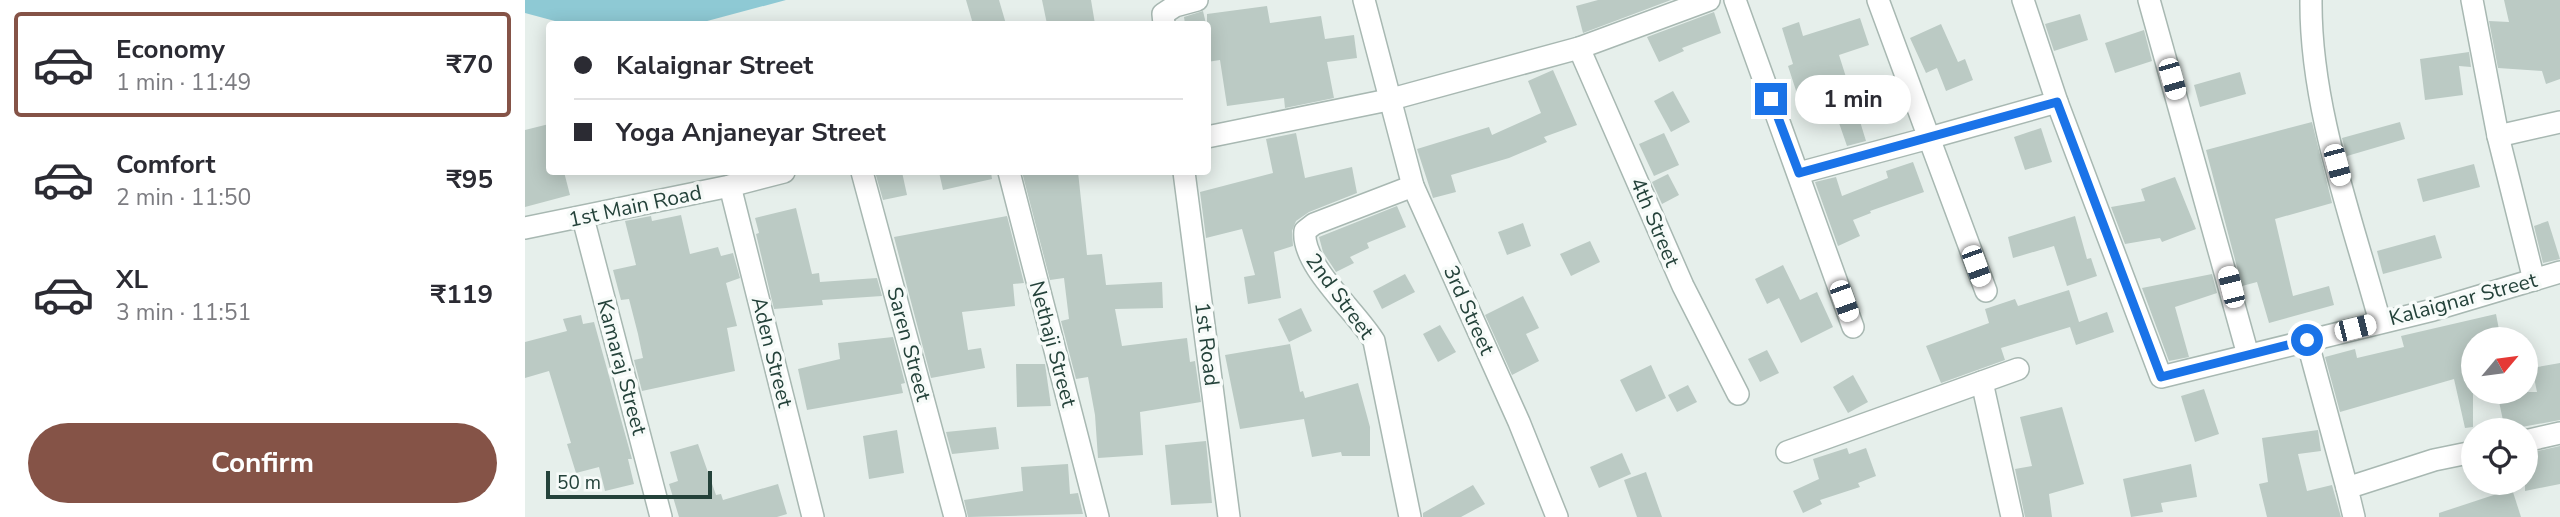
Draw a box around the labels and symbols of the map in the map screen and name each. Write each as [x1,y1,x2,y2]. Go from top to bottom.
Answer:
car [2157,56,2188,102]
callout: 1 min [1795,74,1911,124]
route end [1755,83,1787,115]
car [2322,142,2353,188]
street label: 4th Street [1624,173,1687,272]
street label: 1st Main Road [566,178,704,234]
car [1959,243,1994,289]
street label: 2nd Street [1299,248,1381,345]
street label: 3rd Street [1437,261,1501,360]
car [2216,264,2247,310]
street label: Kalaignar Street [2386,266,2541,332]
street label: Nethaji Street [1023,278,1083,411]
car [1827,278,1862,324]
street label: Saren Street [880,284,938,405]
street label: Aden Street [745,294,799,411]
street label: Kamaraj Street [590,296,654,439]
street label: 1st Road [1188,301,1226,387]
car [2333,313,2378,343]
route start [2291,324,2323,356]
north arrow [2461,327,2537,404]
scale bar [546,468,712,500]

